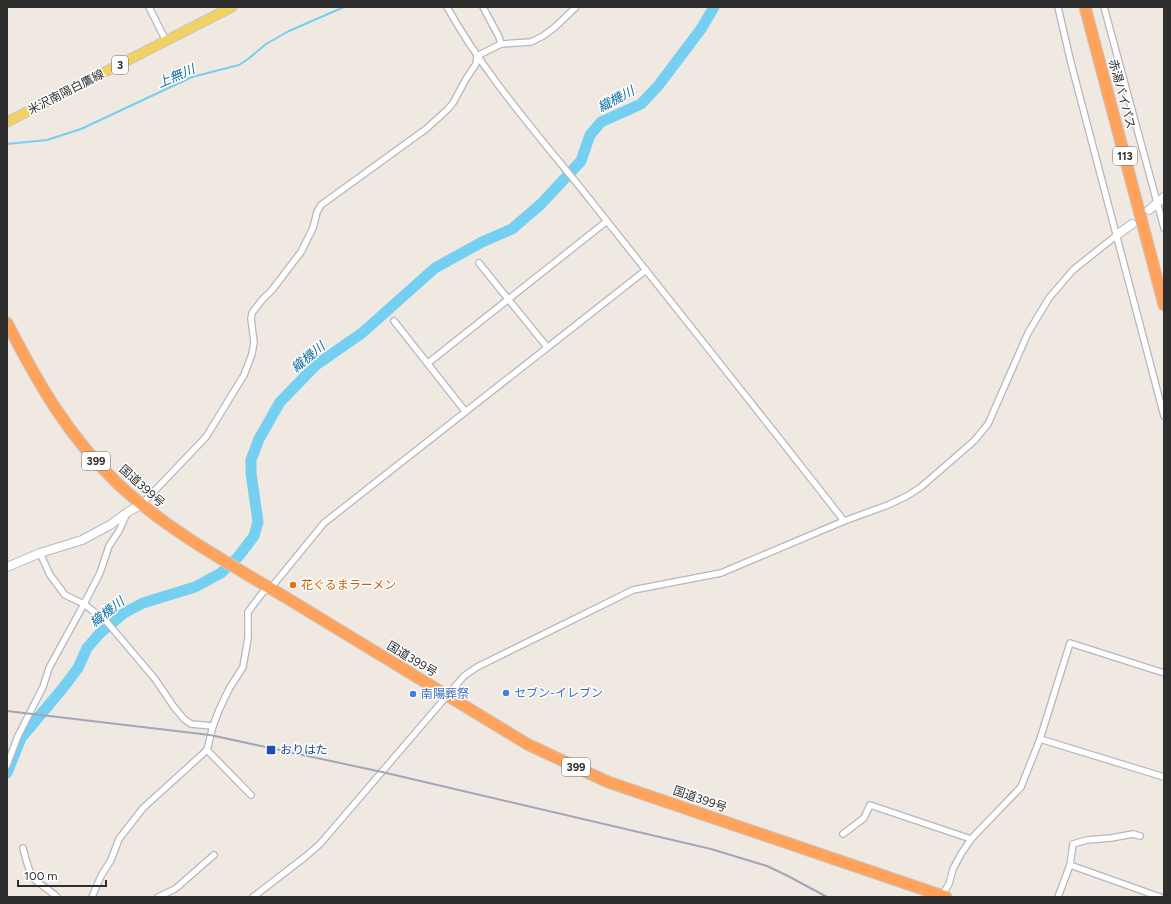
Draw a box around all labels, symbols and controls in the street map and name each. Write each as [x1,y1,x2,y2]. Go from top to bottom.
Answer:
road number: 3 [112,56,128,74]
street label: 赤湯バイパス [1106,58,1138,130]
water label: 上無川 [155,61,199,91]
street label: 米沢南陽白鷹線 [25,67,107,117]
water label: 織機川 [595,82,638,115]
road number: 113 [1113,147,1137,165]
water label: 織機川 [288,337,329,375]
road number: 399 [82,452,110,470]
street label: 国道399号 [116,462,168,510]
place label: 花ぐるまラーメン [301,578,396,592]
marker: 花ぐるまラーメン [288,580,298,590]
water label: 織機川 [87,593,129,630]
street label: 国道399号 [384,639,440,679]
place label: セブン-イレブン [514,686,603,700]
place label: 南陽葬祭 [421,687,469,701]
marker: セブン-イレブン [501,688,511,698]
marker: 南陽葬祭 [408,689,418,699]
place label: おりはた [280,743,328,757]
marker: おりはた [265,744,277,756]
road number: 399 [562,758,590,776]
street label: 国道399号 [671,783,729,815]
scale bar [18,862,106,888]
text: 100 m [24,869,58,883]

